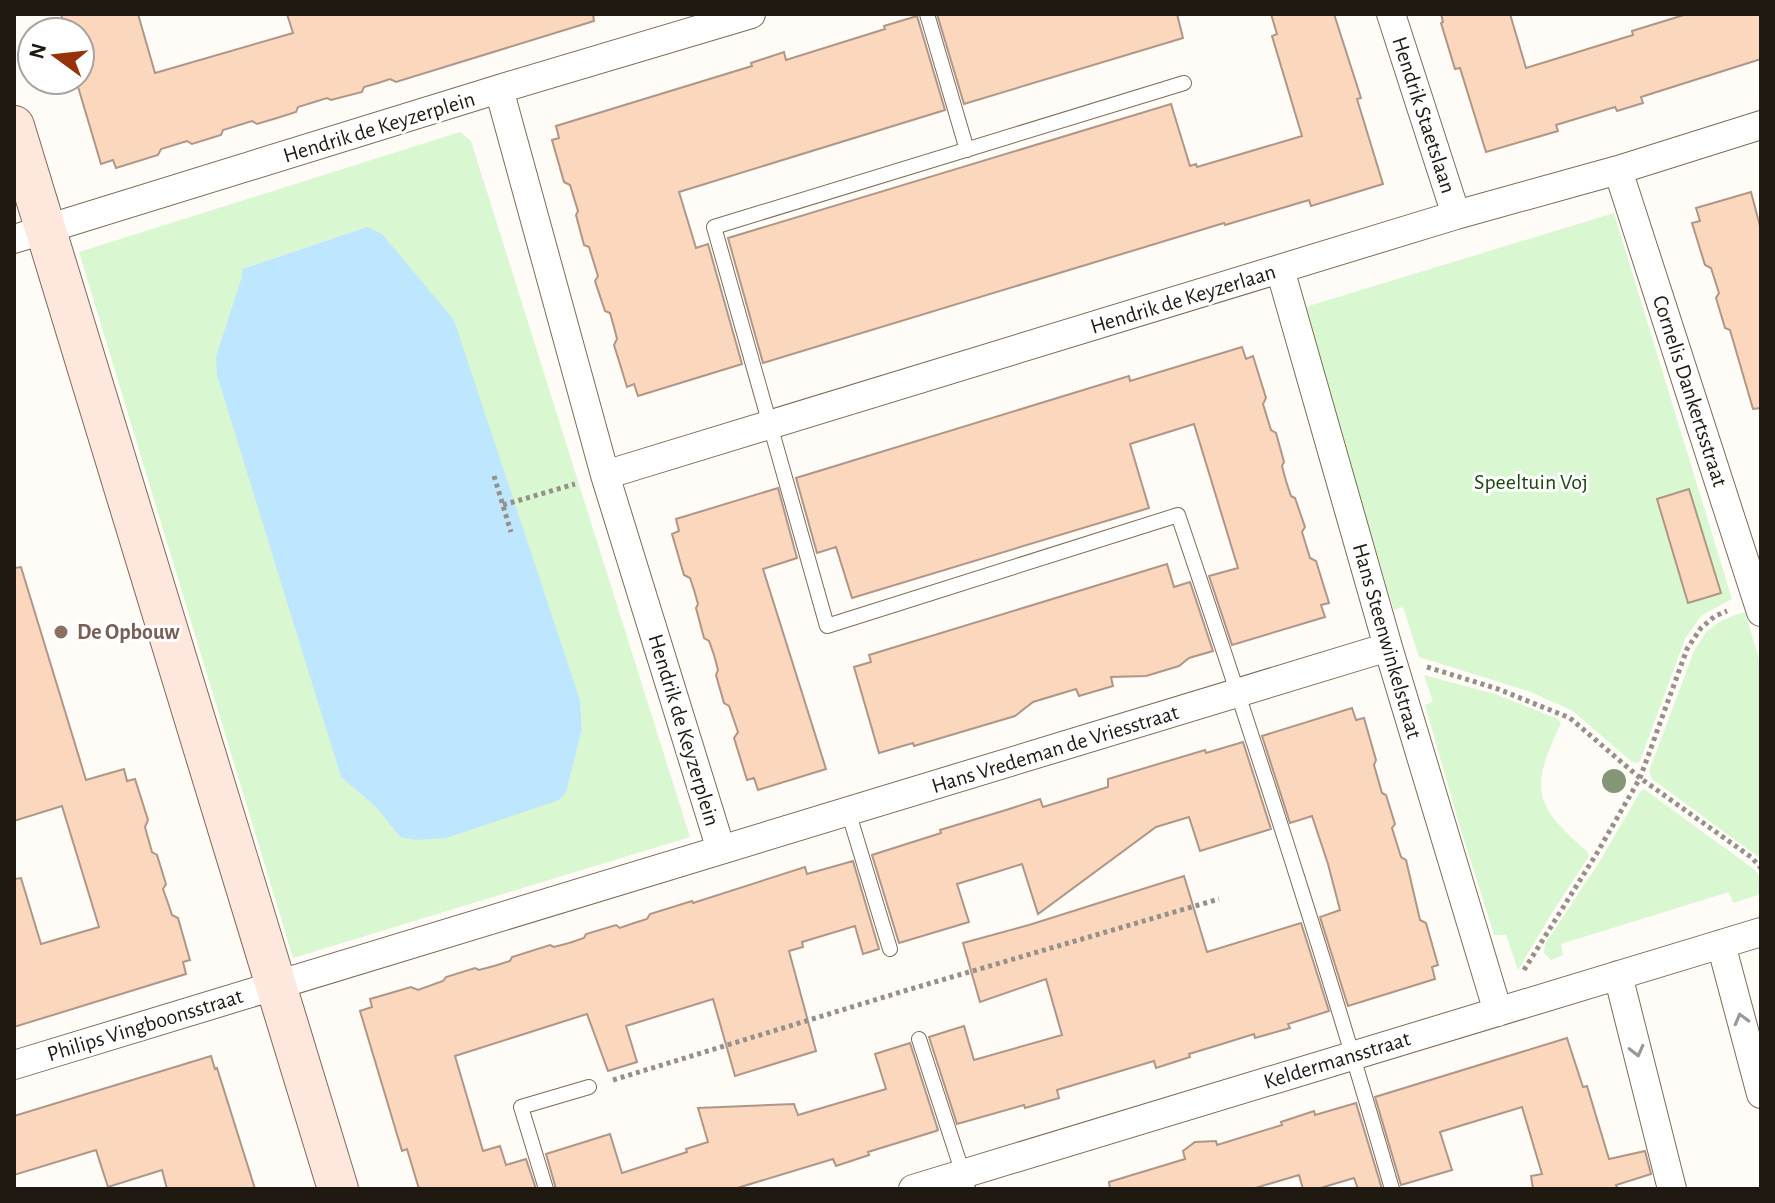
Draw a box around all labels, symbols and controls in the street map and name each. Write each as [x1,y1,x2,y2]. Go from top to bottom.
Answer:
north arrow [16,16,96,96]
street label: Hendrik Staetslaan [1388,34,1460,196]
text: N [25,41,50,61]
street label: Hendrik de Keyzerplein [280,87,478,167]
street label: Hendrik de Keyzerlaan [1088,260,1278,338]
street label: Cornelis Dankertsstraat [1649,293,1731,489]
park label: Speeltuin Voj [1474,471,1588,493]
street label: Hans Steenwinkelstraat [1349,541,1425,741]
place label: De Opbouw [77,621,180,643]
marker: De Opbouw [52,623,70,641]
street label: Hendrik de Keyzerplein [644,631,724,829]
street label: Hans Vredeman de Vriesstraat [929,701,1181,797]
street label: Philips Vingboonsstraat [45,985,245,1065]
one-way arrow [1734,1012,1750,1026]
street label: Keldermansstraat [1261,1027,1413,1093]
one-way arrow [1627,1044,1644,1057]

